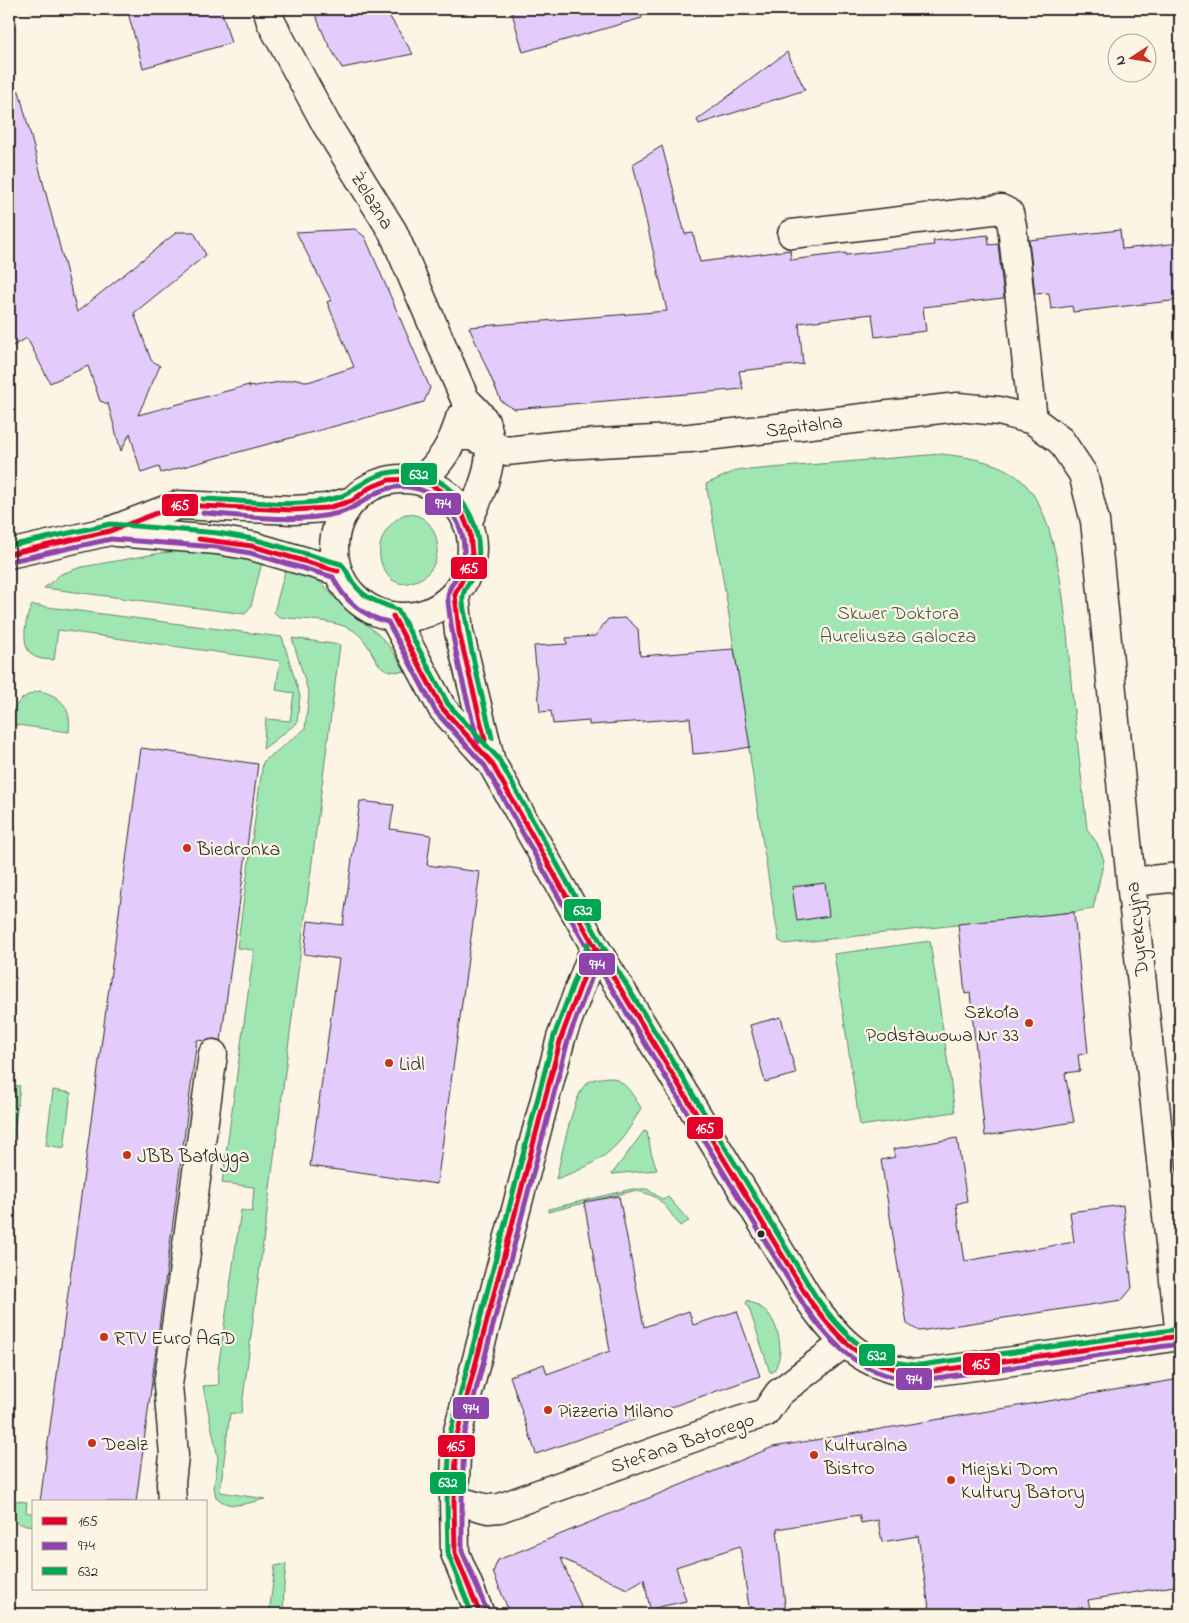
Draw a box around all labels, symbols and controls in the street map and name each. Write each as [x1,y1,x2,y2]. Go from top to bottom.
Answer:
north arrow [1106,32,1156,82]
text: N [1109,54,1132,67]
street label: Żelazna [342,167,400,236]
street label: Szpitalna [764,408,844,447]
line badge: 632 [400,462,438,486]
text: 632 [409,465,428,486]
line badge: 974 [424,492,462,516]
line badge: 165 [161,493,199,517]
text: 974 [434,494,451,515]
text: 165 [171,496,189,517]
line badge: 165 [450,556,488,580]
text: 165 [460,559,478,580]
park label: Skwer Doktora Aureliusza Galocza [820,600,976,652]
place label: Biedronka [196,836,280,865]
marker: Biedronka [181,842,193,854]
street label: Dyrekcyjna [1119,880,1158,978]
line badge: 632 [563,898,602,922]
text: 632 [573,901,592,922]
line badge: 974 [578,952,616,976]
text: 974 [588,955,605,976]
place label: Szkoła Podstawowa Nr 33 [866,999,1019,1051]
marker: Szkoła Podstawowa Nr 33 [1023,1017,1035,1029]
place label: Lidl [399,1051,425,1080]
marker: Lidl [383,1057,395,1069]
line badge: 165 [686,1116,724,1140]
text: 165 [696,1119,714,1140]
place label: JBB Bałdyga [137,1143,250,1173]
marker: JBB Bałdyga [121,1149,133,1161]
unlabelled marker [756,1229,766,1239]
place label: RTV Euro AGD [114,1325,236,1354]
marker: RTV Euro AGD [98,1331,110,1343]
line badge: 632 [858,1343,896,1367]
text: 632 [867,1346,886,1367]
line badge: 165 [962,1352,1001,1376]
text: 165 [972,1355,990,1376]
line badge: 974 [895,1367,933,1391]
text: 974 [905,1370,922,1391]
line badge: 974 [452,1396,490,1420]
place label: Pizzeria Milano [558,1398,673,1427]
text: 974 [462,1399,479,1420]
marker: Pizzeria Milano [542,1404,554,1416]
street label: Stefana Batorego [607,1406,759,1483]
place label: Dealz [101,1431,149,1460]
place label: Kulturalna Bistro [823,1432,908,1484]
line badge: 165 [437,1434,476,1458]
marker: Dealz [86,1437,98,1449]
text: 165 [447,1437,465,1458]
marker: Kulturalna Bistro [808,1449,820,1461]
place label: Miejski Dom Kultury Batory [961,1456,1085,1508]
line badge: 632 [429,1471,467,1495]
text: 632 [438,1473,457,1494]
marker: Miejski Dom Kultury Batory [945,1474,957,1486]
legend [32,1500,208,1590]
text: 165 [78,1511,98,1533]
text: 974 [78,1535,95,1557]
text: 632 [78,1561,99,1583]

